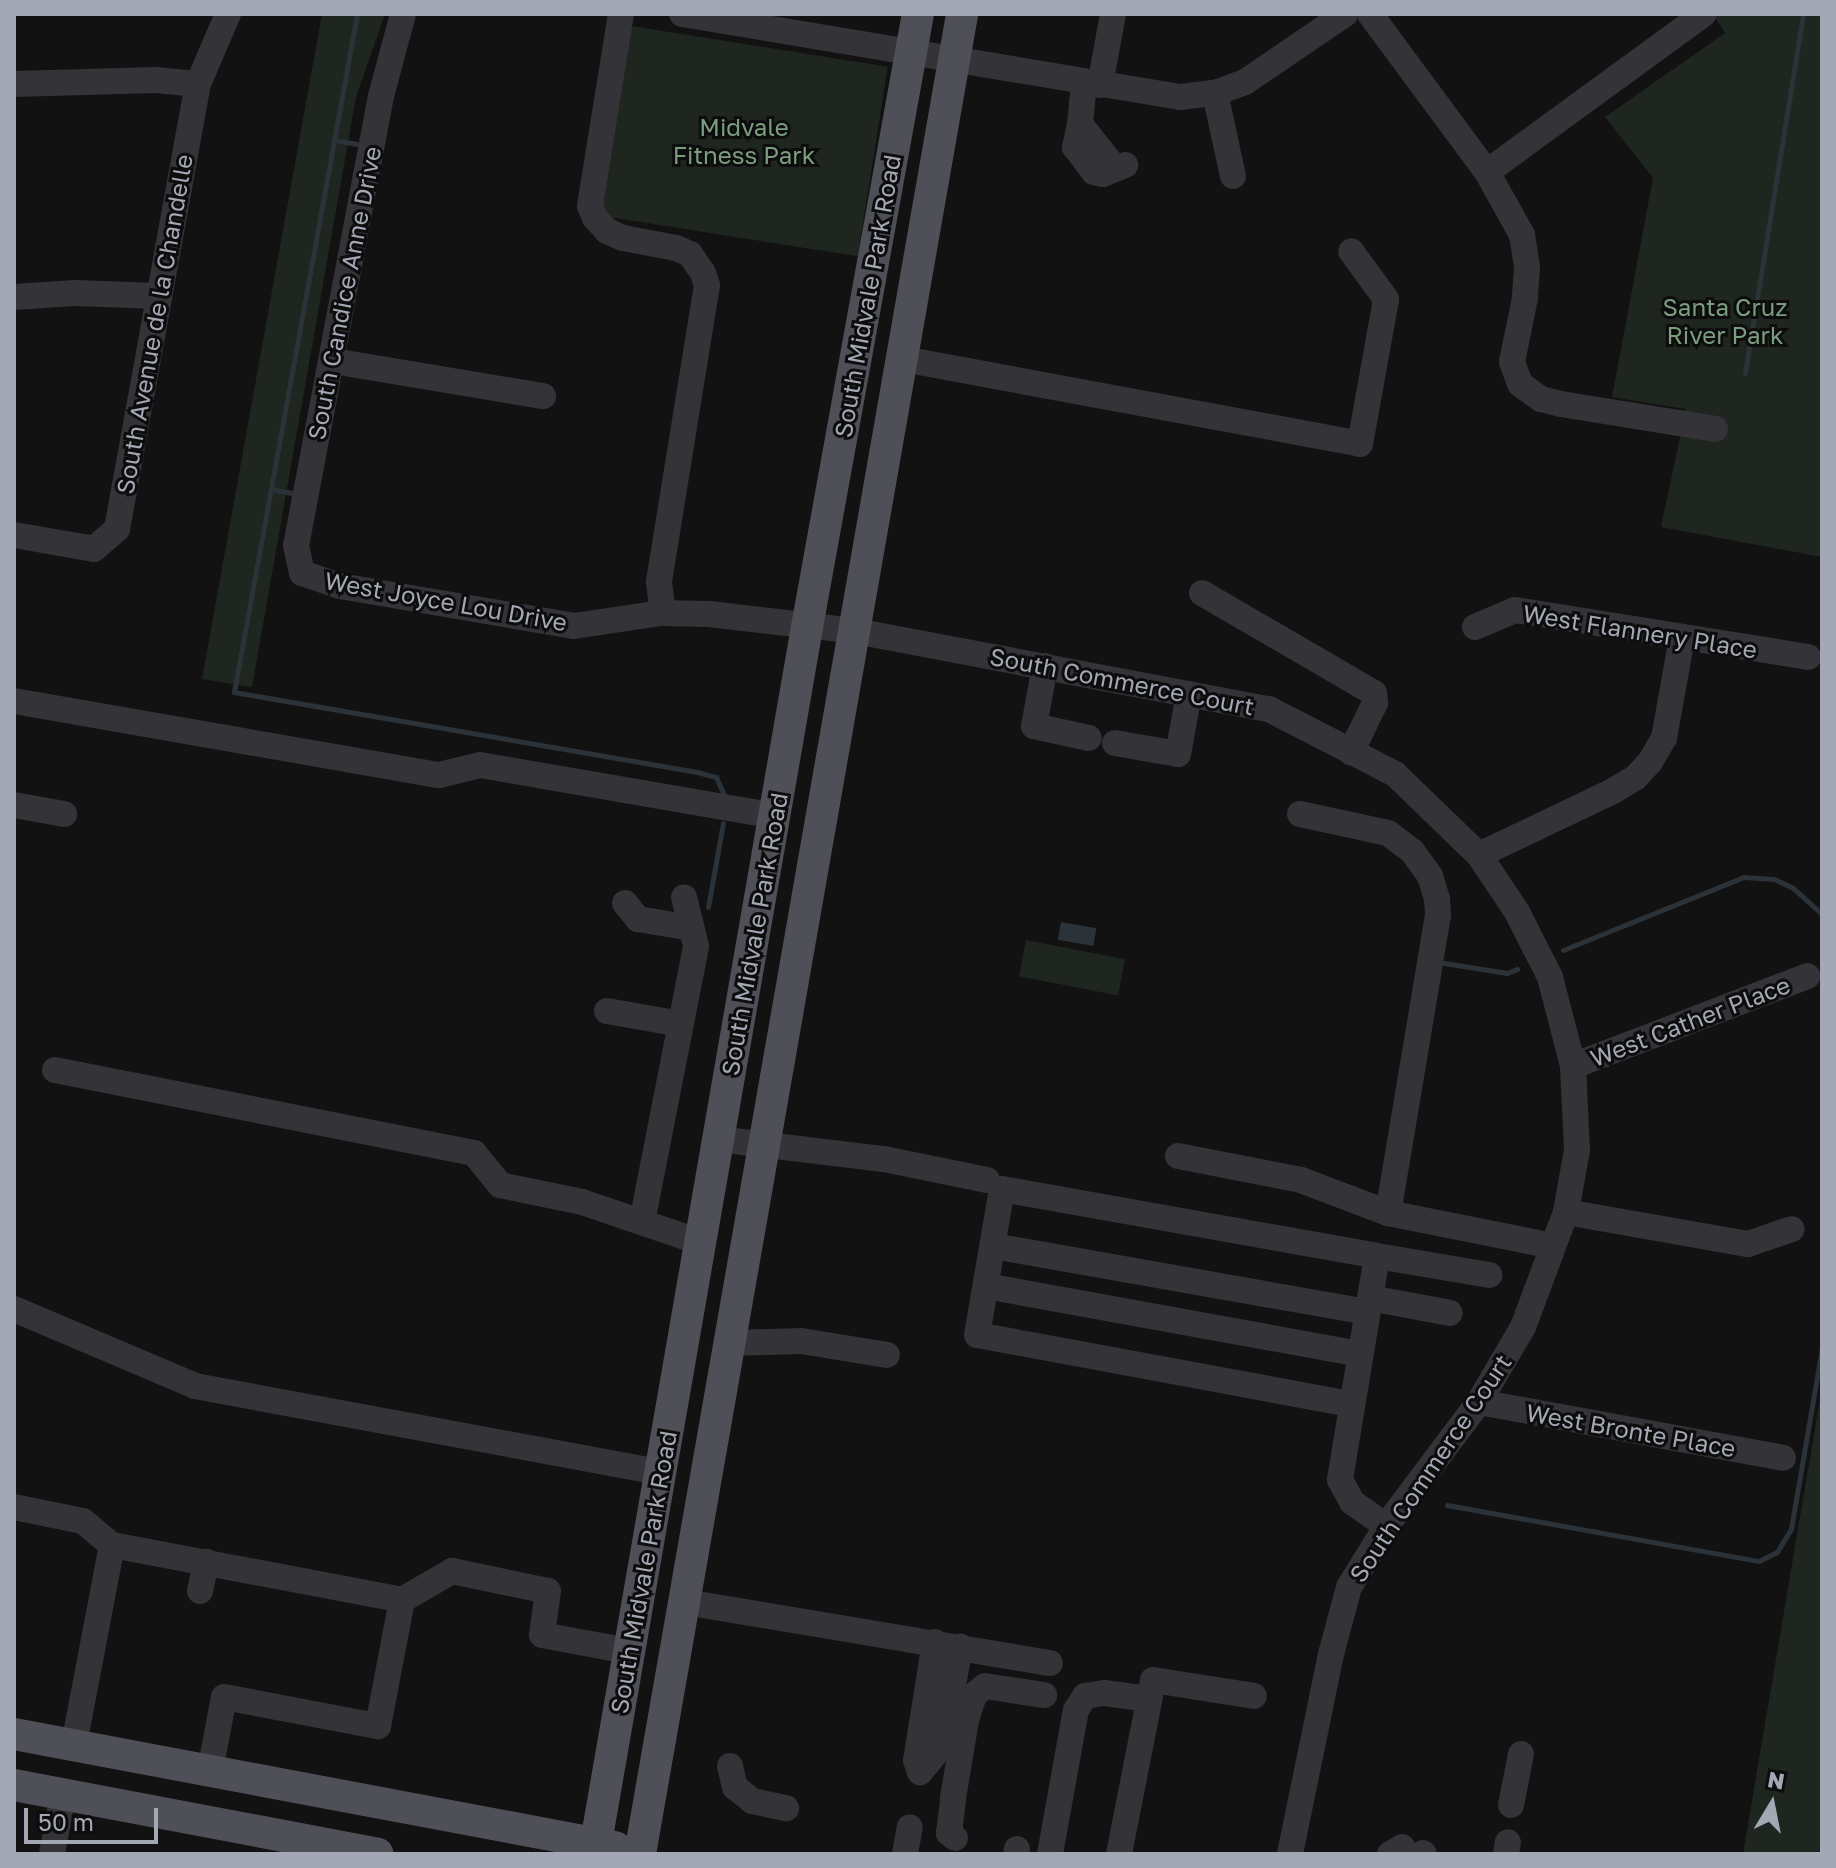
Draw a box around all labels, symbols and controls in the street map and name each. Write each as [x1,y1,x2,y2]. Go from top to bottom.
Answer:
park label: Midvale Fitness Park [673,113,815,169]
street label: South Candice Anne Drive [301,144,387,442]
street label: South Avenue de la Chandelle [110,152,198,496]
street label: South Midvale Park Road [828,152,906,440]
park label: Santa Cruz River Park [1662,293,1788,349]
street label: West Joyce Lou Drive [323,566,569,636]
street label: West Flannery Place [1521,598,1759,664]
street label: South Commerce Court [987,641,1257,721]
street label: South Midvale Park Road [715,790,793,1078]
street label: West Cather Place [1586,970,1794,1072]
street label: South Commerce Court [1343,1349,1517,1587]
street label: West Bronte Place [1524,1397,1738,1463]
street label: South Midvale Park Road [604,1428,682,1716]
north arrow [1732,1764,1812,1844]
text: N [1766,1765,1787,1795]
scale bar [28,1792,162,1842]
text: 50 m [38,1807,94,1836]

